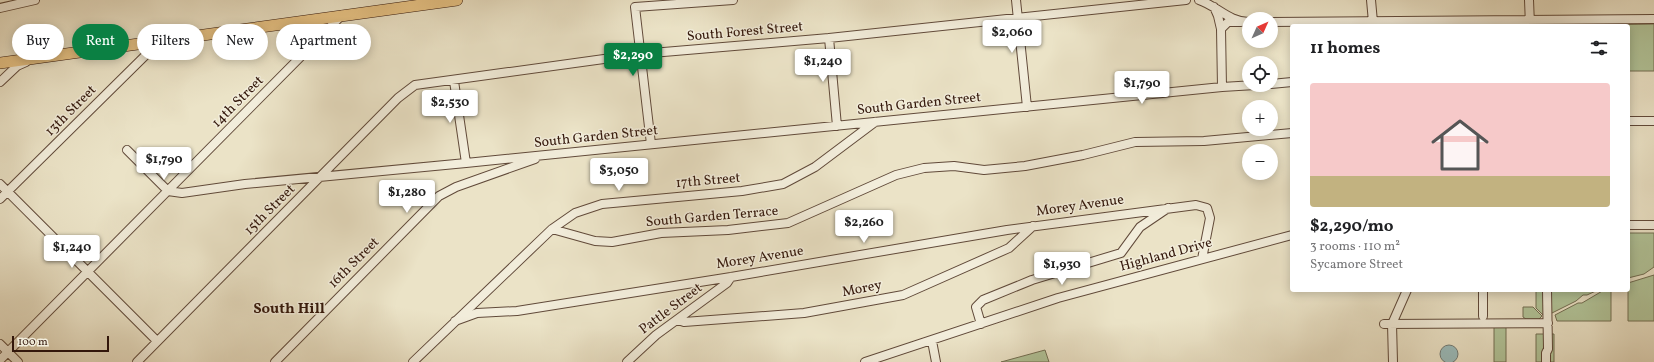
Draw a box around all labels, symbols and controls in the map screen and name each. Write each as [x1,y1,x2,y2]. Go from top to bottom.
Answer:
north arrow [1242,12,1278,48]
map controls [1242,12,1278,180]
street label: South Forest Street [686,17,804,47]
pin: $2,060 [979,20,1045,54]
chip: Buy [12,24,64,60]
chip: Rent [72,24,129,60]
chip: Filters [137,24,204,60]
chip: New [212,24,268,60]
chip: Apartment [276,24,371,60]
text: $2,060 [991,24,1033,42]
text: 11 homes [1310,37,1380,60]
icon: filters [1588,37,1610,59]
pin: $2,290 [600,43,666,77]
text: $2,290 [613,47,653,65]
pin: $1,240 [790,49,856,83]
text: $1,240 [804,53,842,71]
button: locate [1242,56,1278,92]
pin: $1,790 [1109,71,1175,105]
street label: 14th Street [208,72,268,132]
text: $1,790 [1123,75,1161,93]
street label: 13th Street [41,81,101,141]
street label: South Garden Street [856,88,982,120]
pin: $2,530 [417,90,483,124]
text: $2,530 [431,94,469,112]
button: + [1242,100,1278,136]
icon: home [1424,109,1496,181]
street label: South Garden Street [533,121,659,153]
button: − [1242,144,1278,180]
pin: $1,790 [131,147,197,181]
text: $1,790 [145,151,183,169]
pin: $3,050 [586,158,652,192]
text: $3,050 [599,162,639,180]
street label: 17th Street [675,169,741,193]
street label: 15th Street [240,180,300,240]
pin: $1,280 [374,180,440,214]
text: $1,280 [388,184,426,202]
street label: Morey Avenue [1035,190,1125,222]
street label: South Garden Terrace [645,202,779,232]
pin: $2,260 [831,210,897,244]
text: $2,260 [844,214,884,232]
text: $2,290/mo [1310,215,1393,238]
street label: 16th Street [324,233,384,293]
street label: Highland Drive [1118,233,1215,276]
pin: $1,240 [39,235,105,269]
text: 3 rooms · 110 m² [1310,238,1400,256]
text: $1,240 [53,239,91,257]
street label: Morey Avenue [715,242,805,274]
pin: $1,930 [1029,252,1095,286]
text: $1,930 [1043,256,1081,274]
text: Sycamore Street [1310,256,1403,274]
street label: Morey [840,276,884,302]
street label: Pattle Street [635,279,707,339]
district label: South Hill [253,299,325,320]
scale bar [12,334,109,353]
text: 100 m [18,335,48,350]

